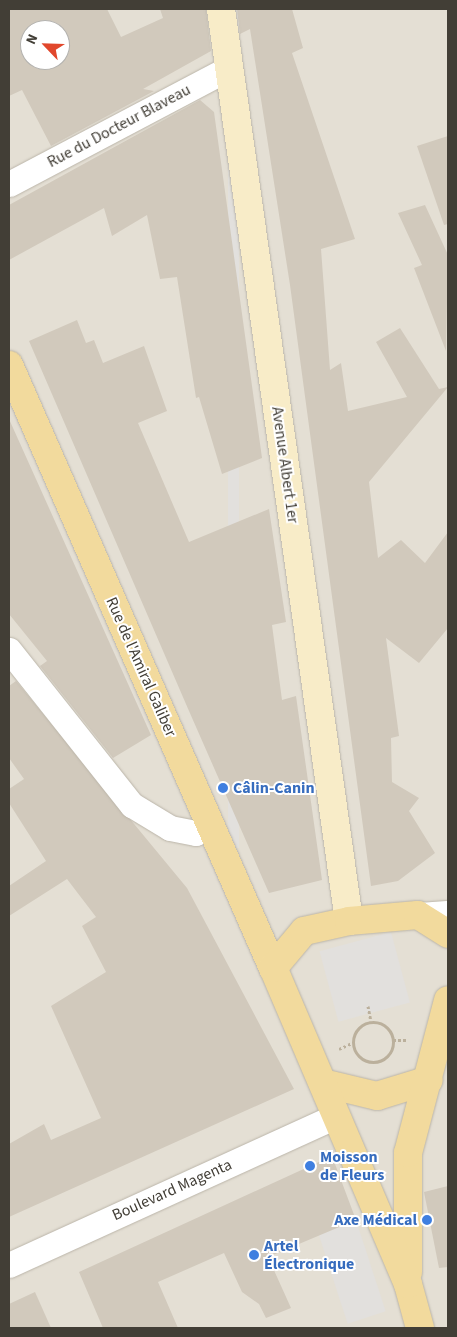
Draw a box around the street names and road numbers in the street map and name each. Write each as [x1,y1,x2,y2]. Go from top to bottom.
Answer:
street label: Rue du Docteur Blaveau [44,80,194,172]
street label: Avenue Albert 1er [267,405,303,525]
street label: Rue de l'Amiral Galiber [102,594,180,740]
street label: Boulevard Magenta [109,1155,235,1225]

